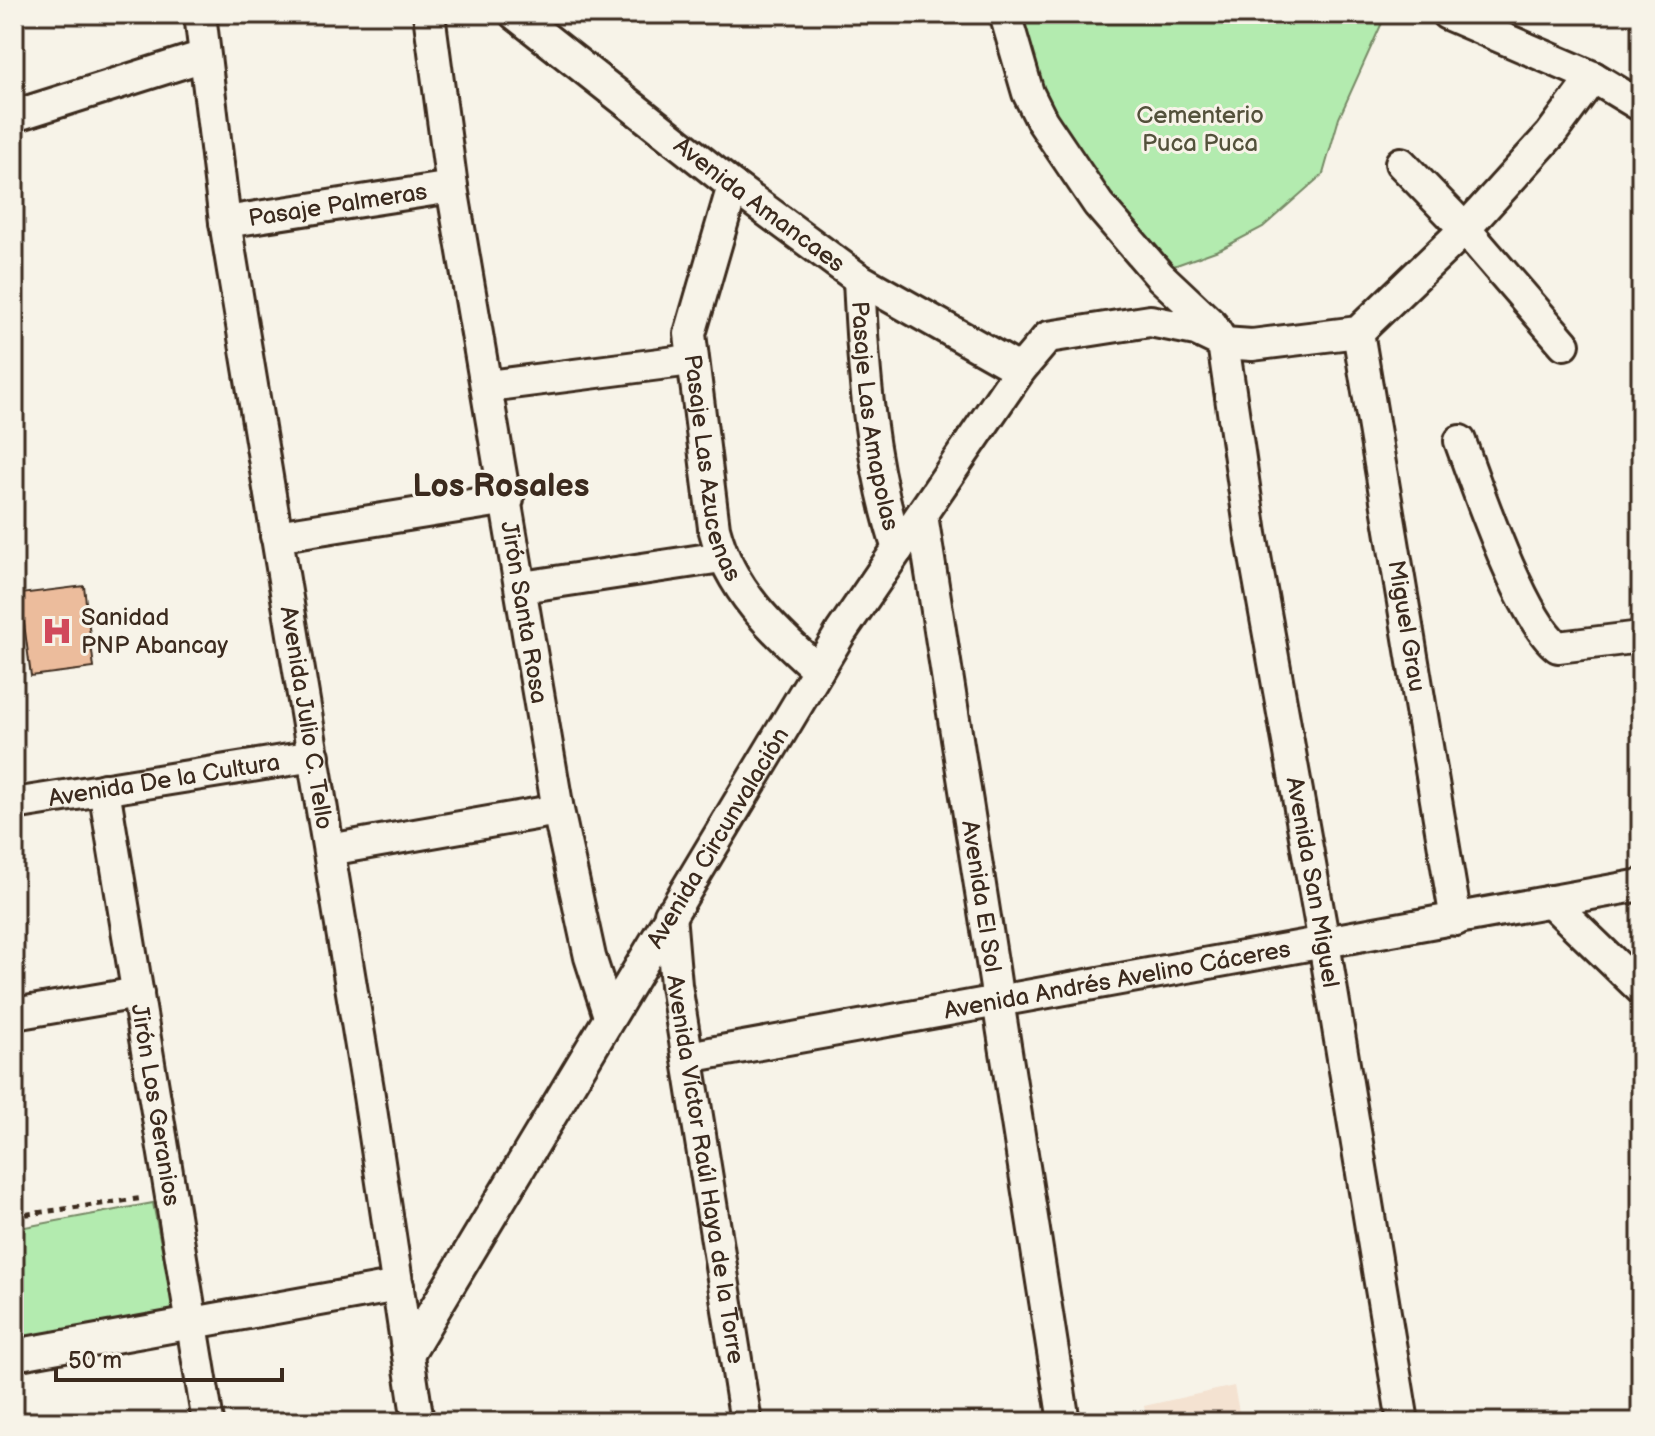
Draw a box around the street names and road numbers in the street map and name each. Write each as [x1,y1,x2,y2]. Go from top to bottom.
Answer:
street label: Avenida Amancaes [668,131,851,279]
street label: Pasaje Palmeras [246,177,429,233]
street label: Pasaje Las Amapolas [845,300,906,534]
street label: Pasaje Las Azucenas [678,353,748,587]
street label: Jirón Santa Rosa [494,519,554,706]
street label: Miguel Grau [1381,558,1432,694]
street label: Avenida Julio C. Tello [274,604,339,832]
street label: Avenida Circunvalación [641,722,795,954]
street label: Avenida De la Cultura [46,748,282,813]
street label: Avenida San Miguel [1280,775,1345,990]
street label: Avenida El Sol [955,818,1007,974]
street label: Avenida Andrés Avelino Cáceres [941,935,1293,1026]
street label: Avenida Víctor Raúl Haya de la Torre [660,974,750,1366]
street label: Jirón Los Geranios [125,1002,186,1208]

